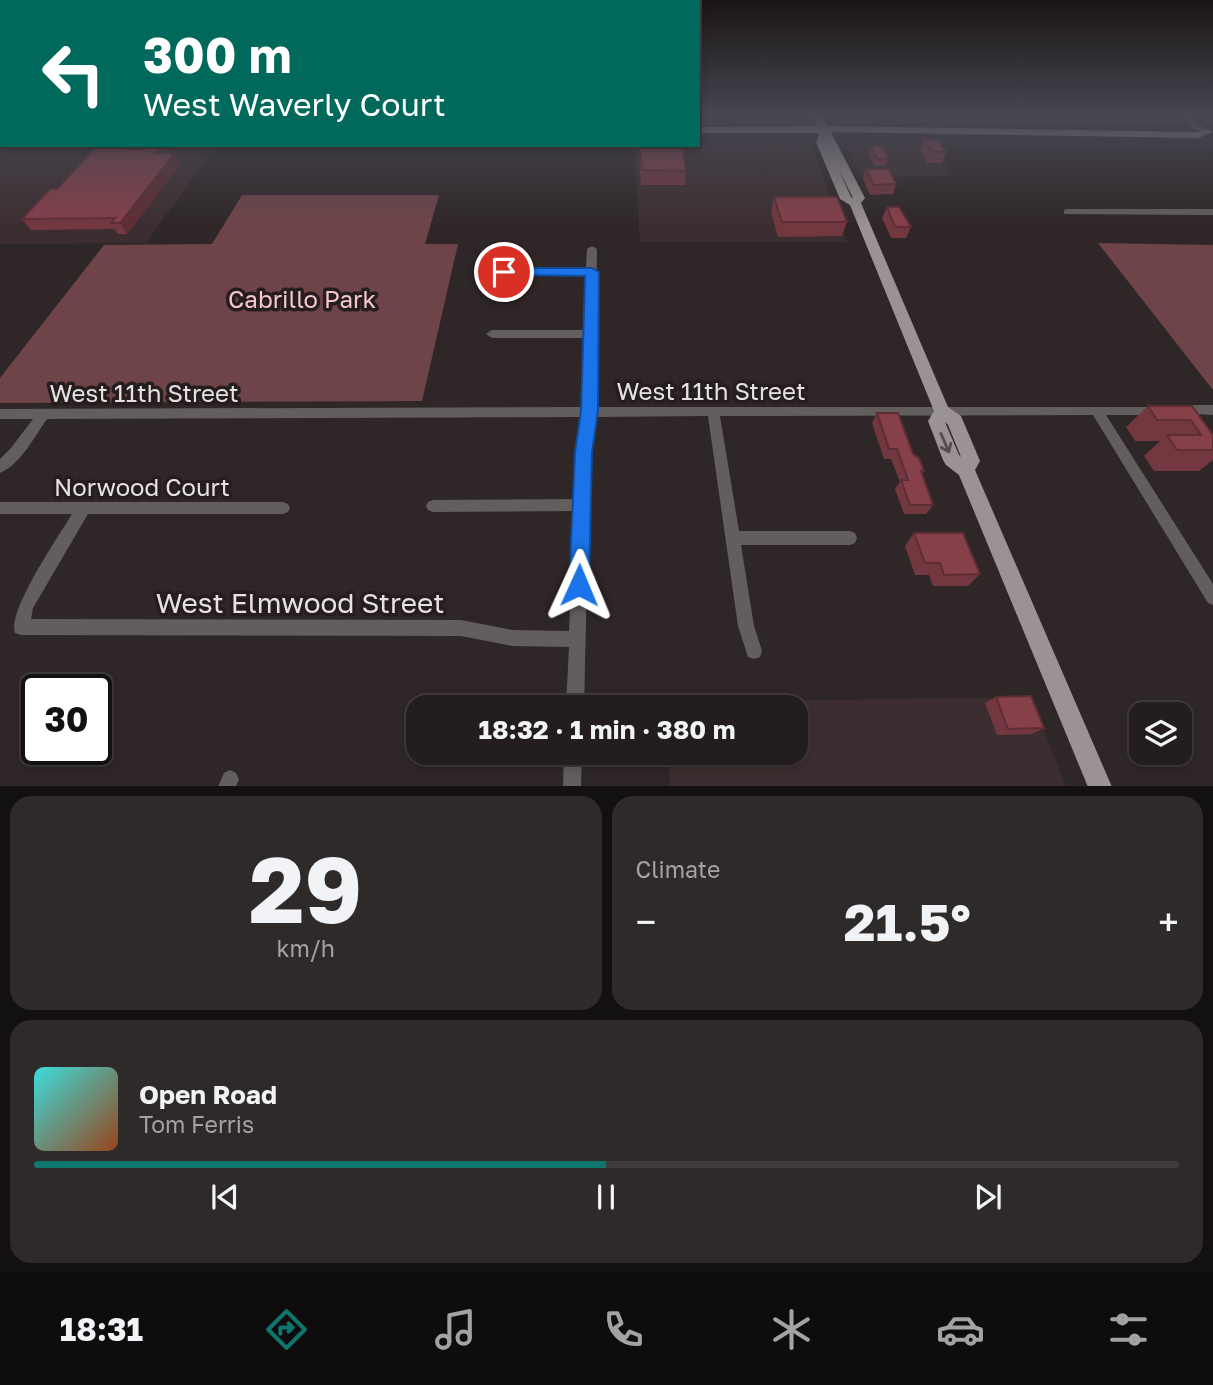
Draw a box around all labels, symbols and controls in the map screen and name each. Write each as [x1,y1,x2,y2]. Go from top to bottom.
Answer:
text: 300 m [143,25,292,84]
icon: left [28,28,119,119]
text: West Waverly Court [143,85,446,123]
pin [474,242,534,302]
icon: arrive [485,253,523,291]
park label: Cabrillo Park [228,284,376,313]
street label: West 11th Street [617,376,806,405]
street label: West 11th Street [50,378,239,407]
one-way arrow [939,432,952,453]
street label: Norwood Court [54,472,230,501]
position arrow [542,548,616,622]
street label: West Elmwood Street [156,586,444,619]
speed limit sign: 30 [21,674,112,765]
map controls [1129,702,1192,765]
button: layers [1129,702,1192,765]
text: 18:32 · 1 min · 380 m [479,714,735,745]
text: 29 [249,834,362,943]
text: Climate [636,855,720,883]
text: 21.5° [844,890,971,952]
text: − [636,899,656,944]
text: + [1158,899,1179,944]
text: km/h [276,934,335,962]
text: Open Road [139,1079,277,1110]
text: Tom Ferris [139,1110,254,1138]
icon: previous [206,1178,244,1216]
icon: pause [587,1178,625,1216]
icon: next [969,1178,1007,1216]
icon: directions [262,1305,311,1354]
icon: music [431,1305,480,1354]
icon: phone [599,1305,648,1354]
icon: climate [767,1305,816,1354]
icon: car [936,1305,985,1354]
icon: filters [1104,1305,1153,1354]
text: 18:31 [60,1310,143,1348]

